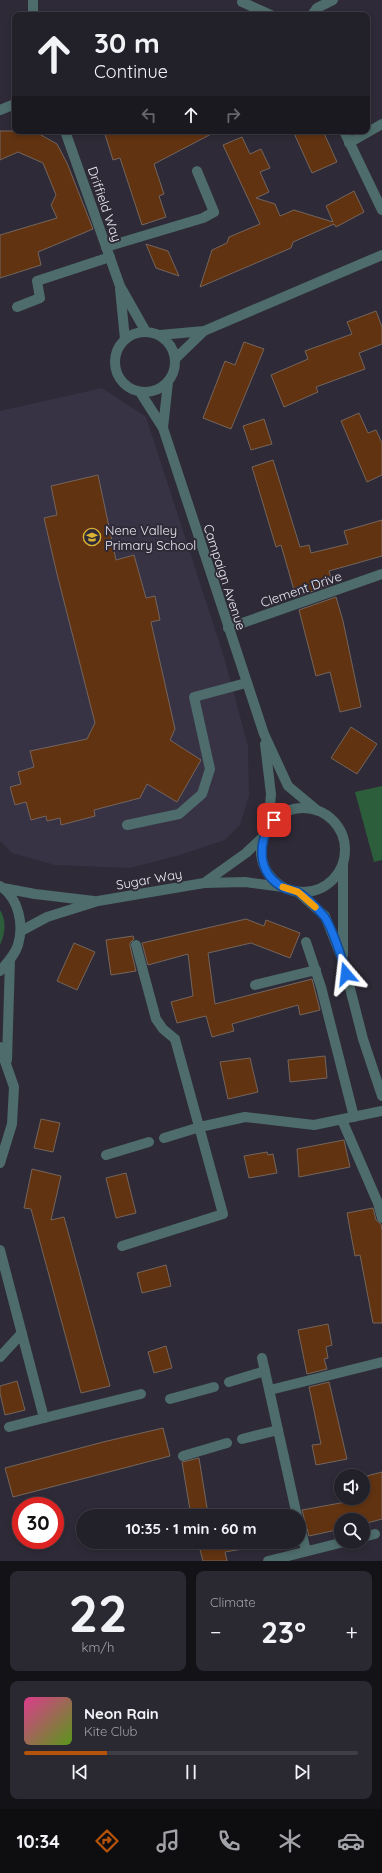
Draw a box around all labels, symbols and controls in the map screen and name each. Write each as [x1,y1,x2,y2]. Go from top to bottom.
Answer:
text: 30 m [94,25,160,60]
icon: ahead [28,28,80,80]
text: Continue [94,60,168,83]
icon: left [138,104,160,126]
icon: ahead [180,104,202,126]
icon: right [222,104,244,126]
street label: Driffield Way [85,164,125,244]
place label: Nene Valley Primary School [105,522,196,553]
street label: Campaign Avenue [200,522,250,632]
school or university icon: Nene Valley Primary School [82,527,102,547]
street label: Clement Drive [258,568,344,610]
pin [257,803,291,837]
icon: arrive [263,809,285,831]
street label: Sugar Way [115,865,183,893]
position arrow [325,953,367,995]
map controls [334,1469,370,1549]
button: sound [334,1469,370,1505]
speed limit sign: 30 [12,1497,64,1549]
button: search [334,1513,370,1549]
text: 10:35 · 1 min · 60 m [125,1519,257,1538]
text: 22 [68,1580,128,1645]
text: Climate [210,1594,256,1610]
text: 23° [261,1613,306,1651]
text: − [210,1618,221,1646]
text: + [346,1618,358,1646]
text: km/h [82,1639,114,1655]
text: Neon Rain [84,1704,159,1723]
text: Kite Club [84,1723,137,1739]
icon: previous [69,1761,91,1783]
icon: pause [180,1761,202,1783]
icon: next [291,1761,313,1783]
icon: directions [93,1827,121,1855]
icon: music [154,1827,182,1855]
icon: phone [215,1827,243,1855]
icon: climate [276,1827,304,1855]
icon: car [337,1827,365,1855]
text: 10:34 [17,1830,60,1853]

